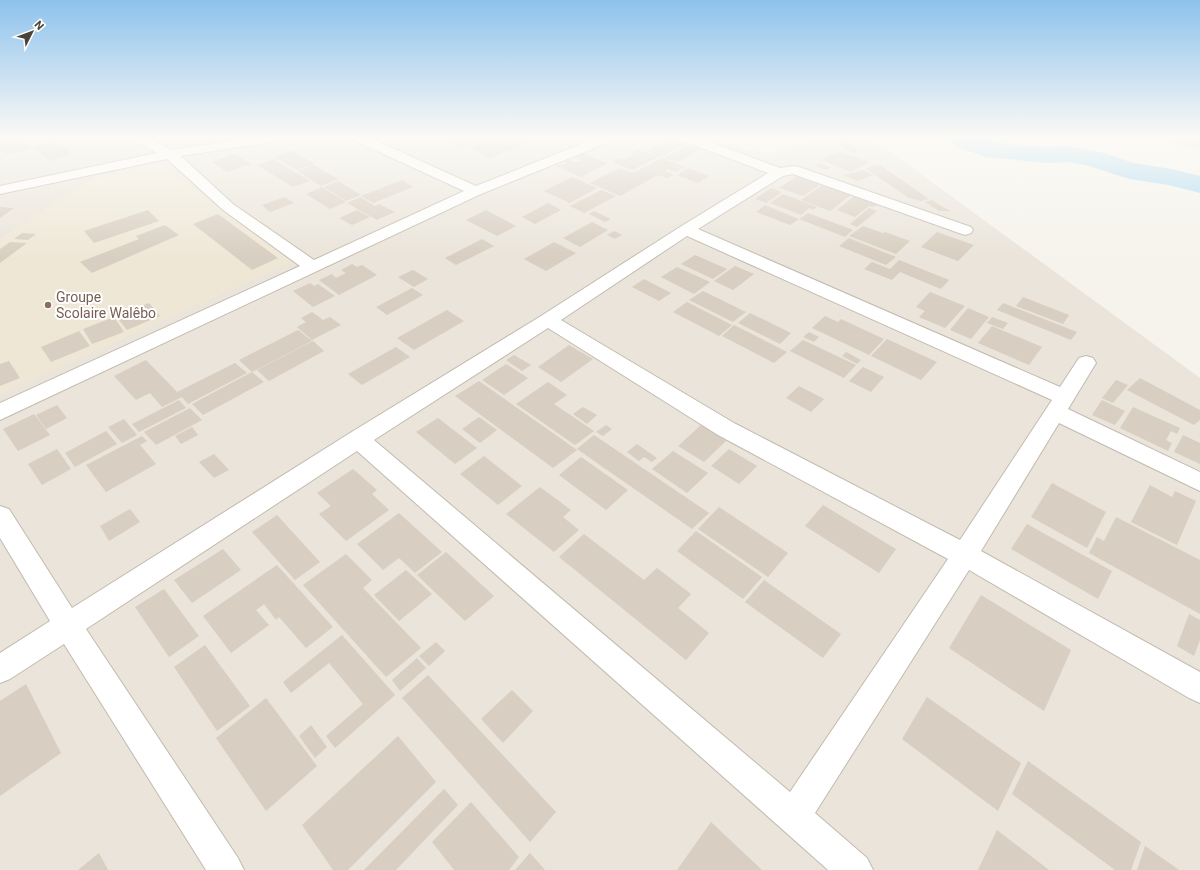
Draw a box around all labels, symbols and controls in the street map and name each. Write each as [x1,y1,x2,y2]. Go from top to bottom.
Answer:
north arrow [12,12,52,52]
text: N [32,18,47,33]
place label: Groupe Scolaire Walêbo [56,289,156,321]
marker: Groupe Scolaire Walêbo [43,300,53,310]

